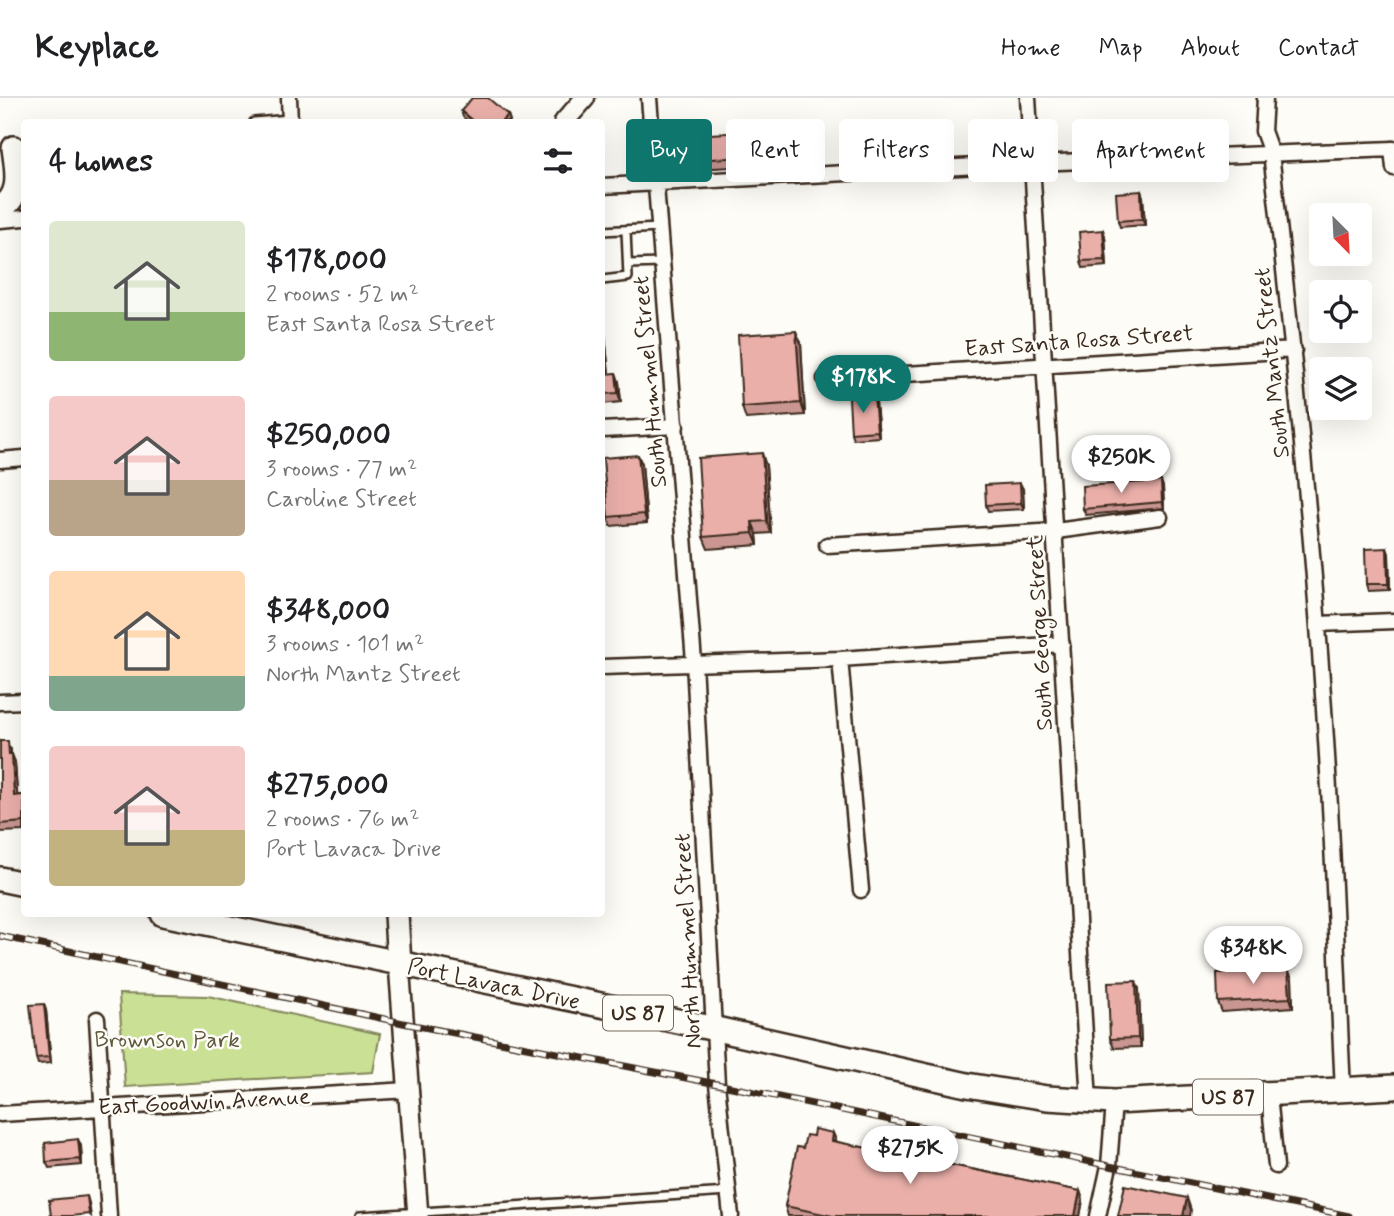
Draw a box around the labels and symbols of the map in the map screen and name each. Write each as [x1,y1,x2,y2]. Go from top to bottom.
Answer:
north arrow [1309,203,1372,266]
street label: South Mantz Street [1248,266,1298,459]
street label: South Hummel Street [627,275,675,489]
street label: East Santa Rosa Street [964,319,1195,365]
pin: $178K [814,356,912,415]
pin: $250K [1072,436,1170,495]
street label: South George Street [1021,534,1063,731]
street label: North Hummel Street [668,832,710,1049]
pin: $348K [1204,926,1302,986]
street label: Port Lavaca Drive [405,952,583,1018]
road number: US 87 [603,996,673,1030]
park label: Brownson Park [94,1026,240,1056]
road number: US 87 [1193,1080,1263,1114]
street label: East Goodwin Avenue [97,1082,311,1124]
pin: $275K [861,1126,959,1186]

